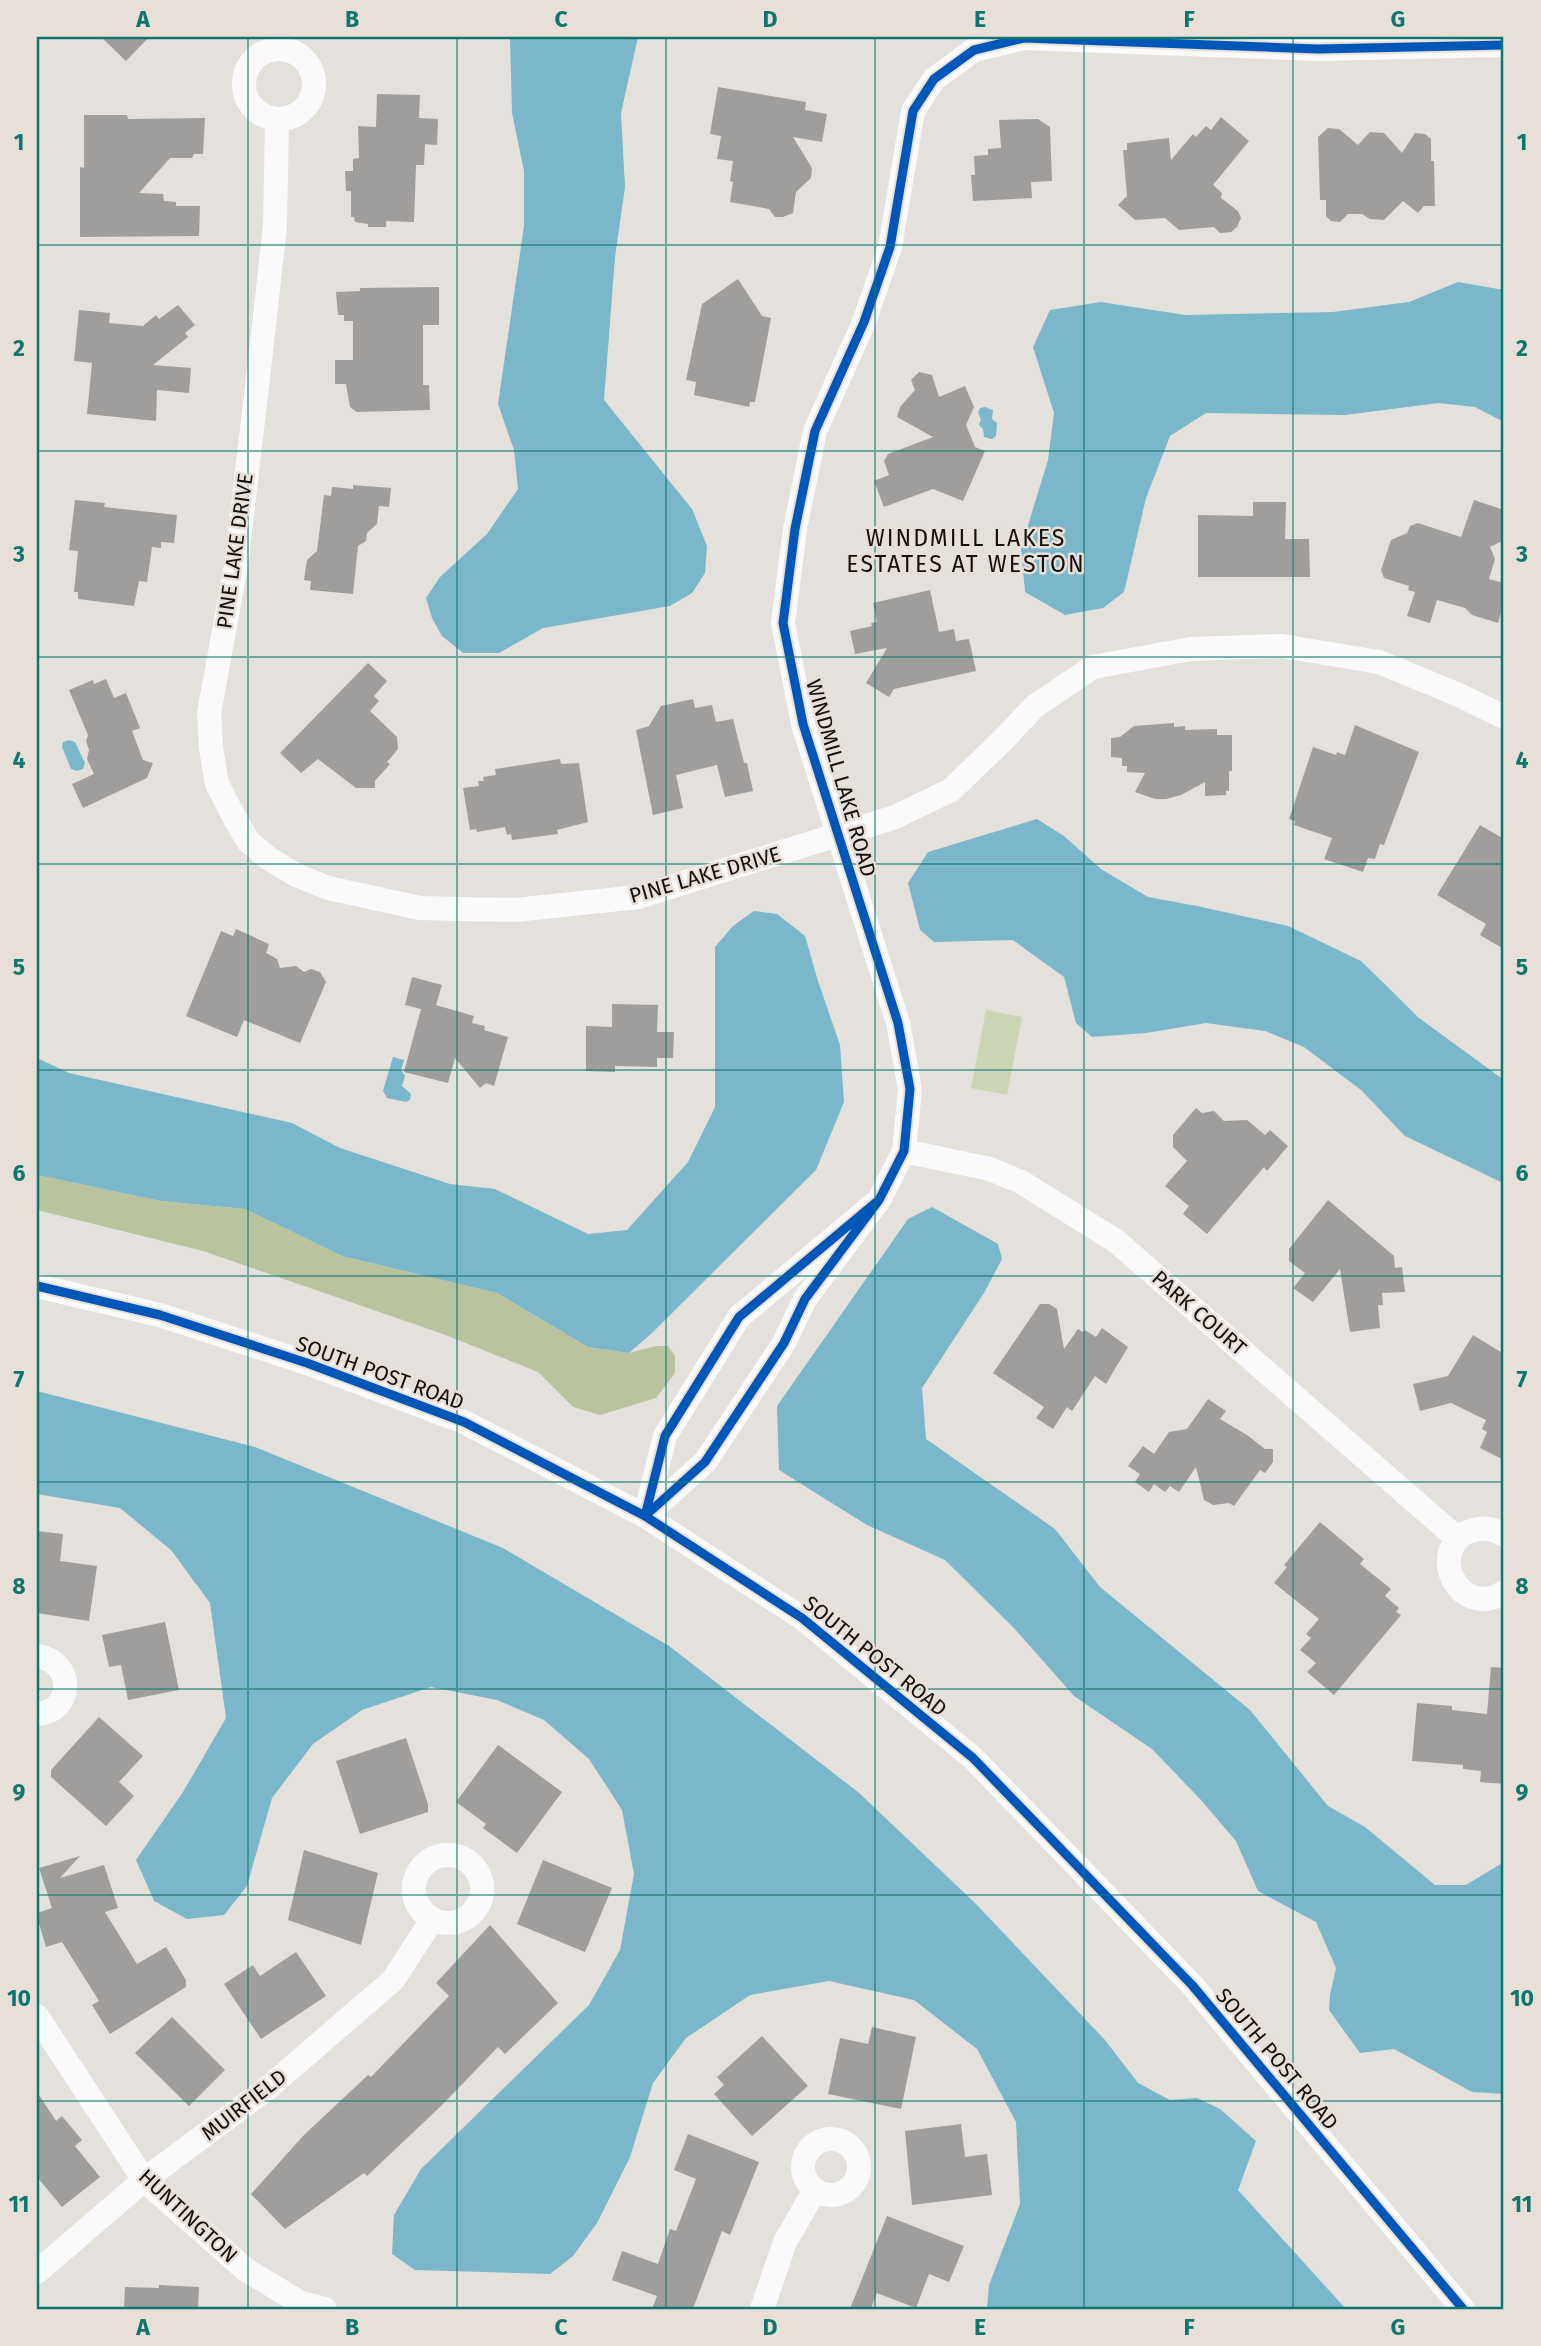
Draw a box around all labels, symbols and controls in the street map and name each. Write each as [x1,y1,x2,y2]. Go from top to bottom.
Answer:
text: A [135,5,150,33]
text: B [345,5,359,33]
text: C [554,5,568,33]
text: D [763,5,778,33]
text: E [974,5,986,33]
text: F [1183,5,1195,33]
text: G [1391,5,1405,33]
text: 1 [14,128,24,156]
text: 1 [1517,128,1527,156]
text: 2 [13,334,25,362]
text: 2 [1516,334,1528,362]
street label: PINE LAKE DRIVE [211,472,259,630]
district label: WINDMILL LAKES ESTATES AT WESTON [846,524,1086,578]
text: 3 [12,540,25,568]
text: 3 [1515,540,1528,568]
street label: WINDMILL LAKE ROAD [800,676,882,880]
text: 4 [13,746,26,774]
text: 4 [1516,746,1529,774]
street label: PINE LAKE DRIVE [626,841,784,909]
text: 5 [13,953,25,981]
text: 5 [1516,953,1528,981]
text: 6 [13,1159,26,1187]
text: 6 [1516,1159,1529,1187]
street label: PARK COURT [1146,1265,1252,1361]
street label: SOUTH POST ROAD [292,1330,468,1416]
text: 7 [14,1365,25,1393]
text: 7 [1517,1365,1528,1393]
text: 8 [12,1572,26,1600]
text: 8 [1515,1572,1529,1600]
street label: SOUTH POST ROAD [798,1590,952,1722]
text: 9 [13,1778,26,1806]
text: 9 [1516,1778,1529,1806]
street label: SOUTH POST ROAD [1210,1983,1344,2135]
text: 10 [7,1984,31,2012]
text: 10 [1510,1984,1534,2012]
street label: MUIRFIELD [196,2064,292,2146]
street label: HUNTINGTON [133,2164,243,2268]
text: 11 [9,2190,29,2218]
text: 11 [1512,2190,1532,2218]
text: A [135,2313,150,2341]
text: B [345,2313,359,2341]
text: C [554,2313,568,2341]
text: D [763,2313,778,2341]
text: E [974,2313,986,2341]
text: F [1183,2313,1195,2341]
text: G [1391,2313,1405,2341]

